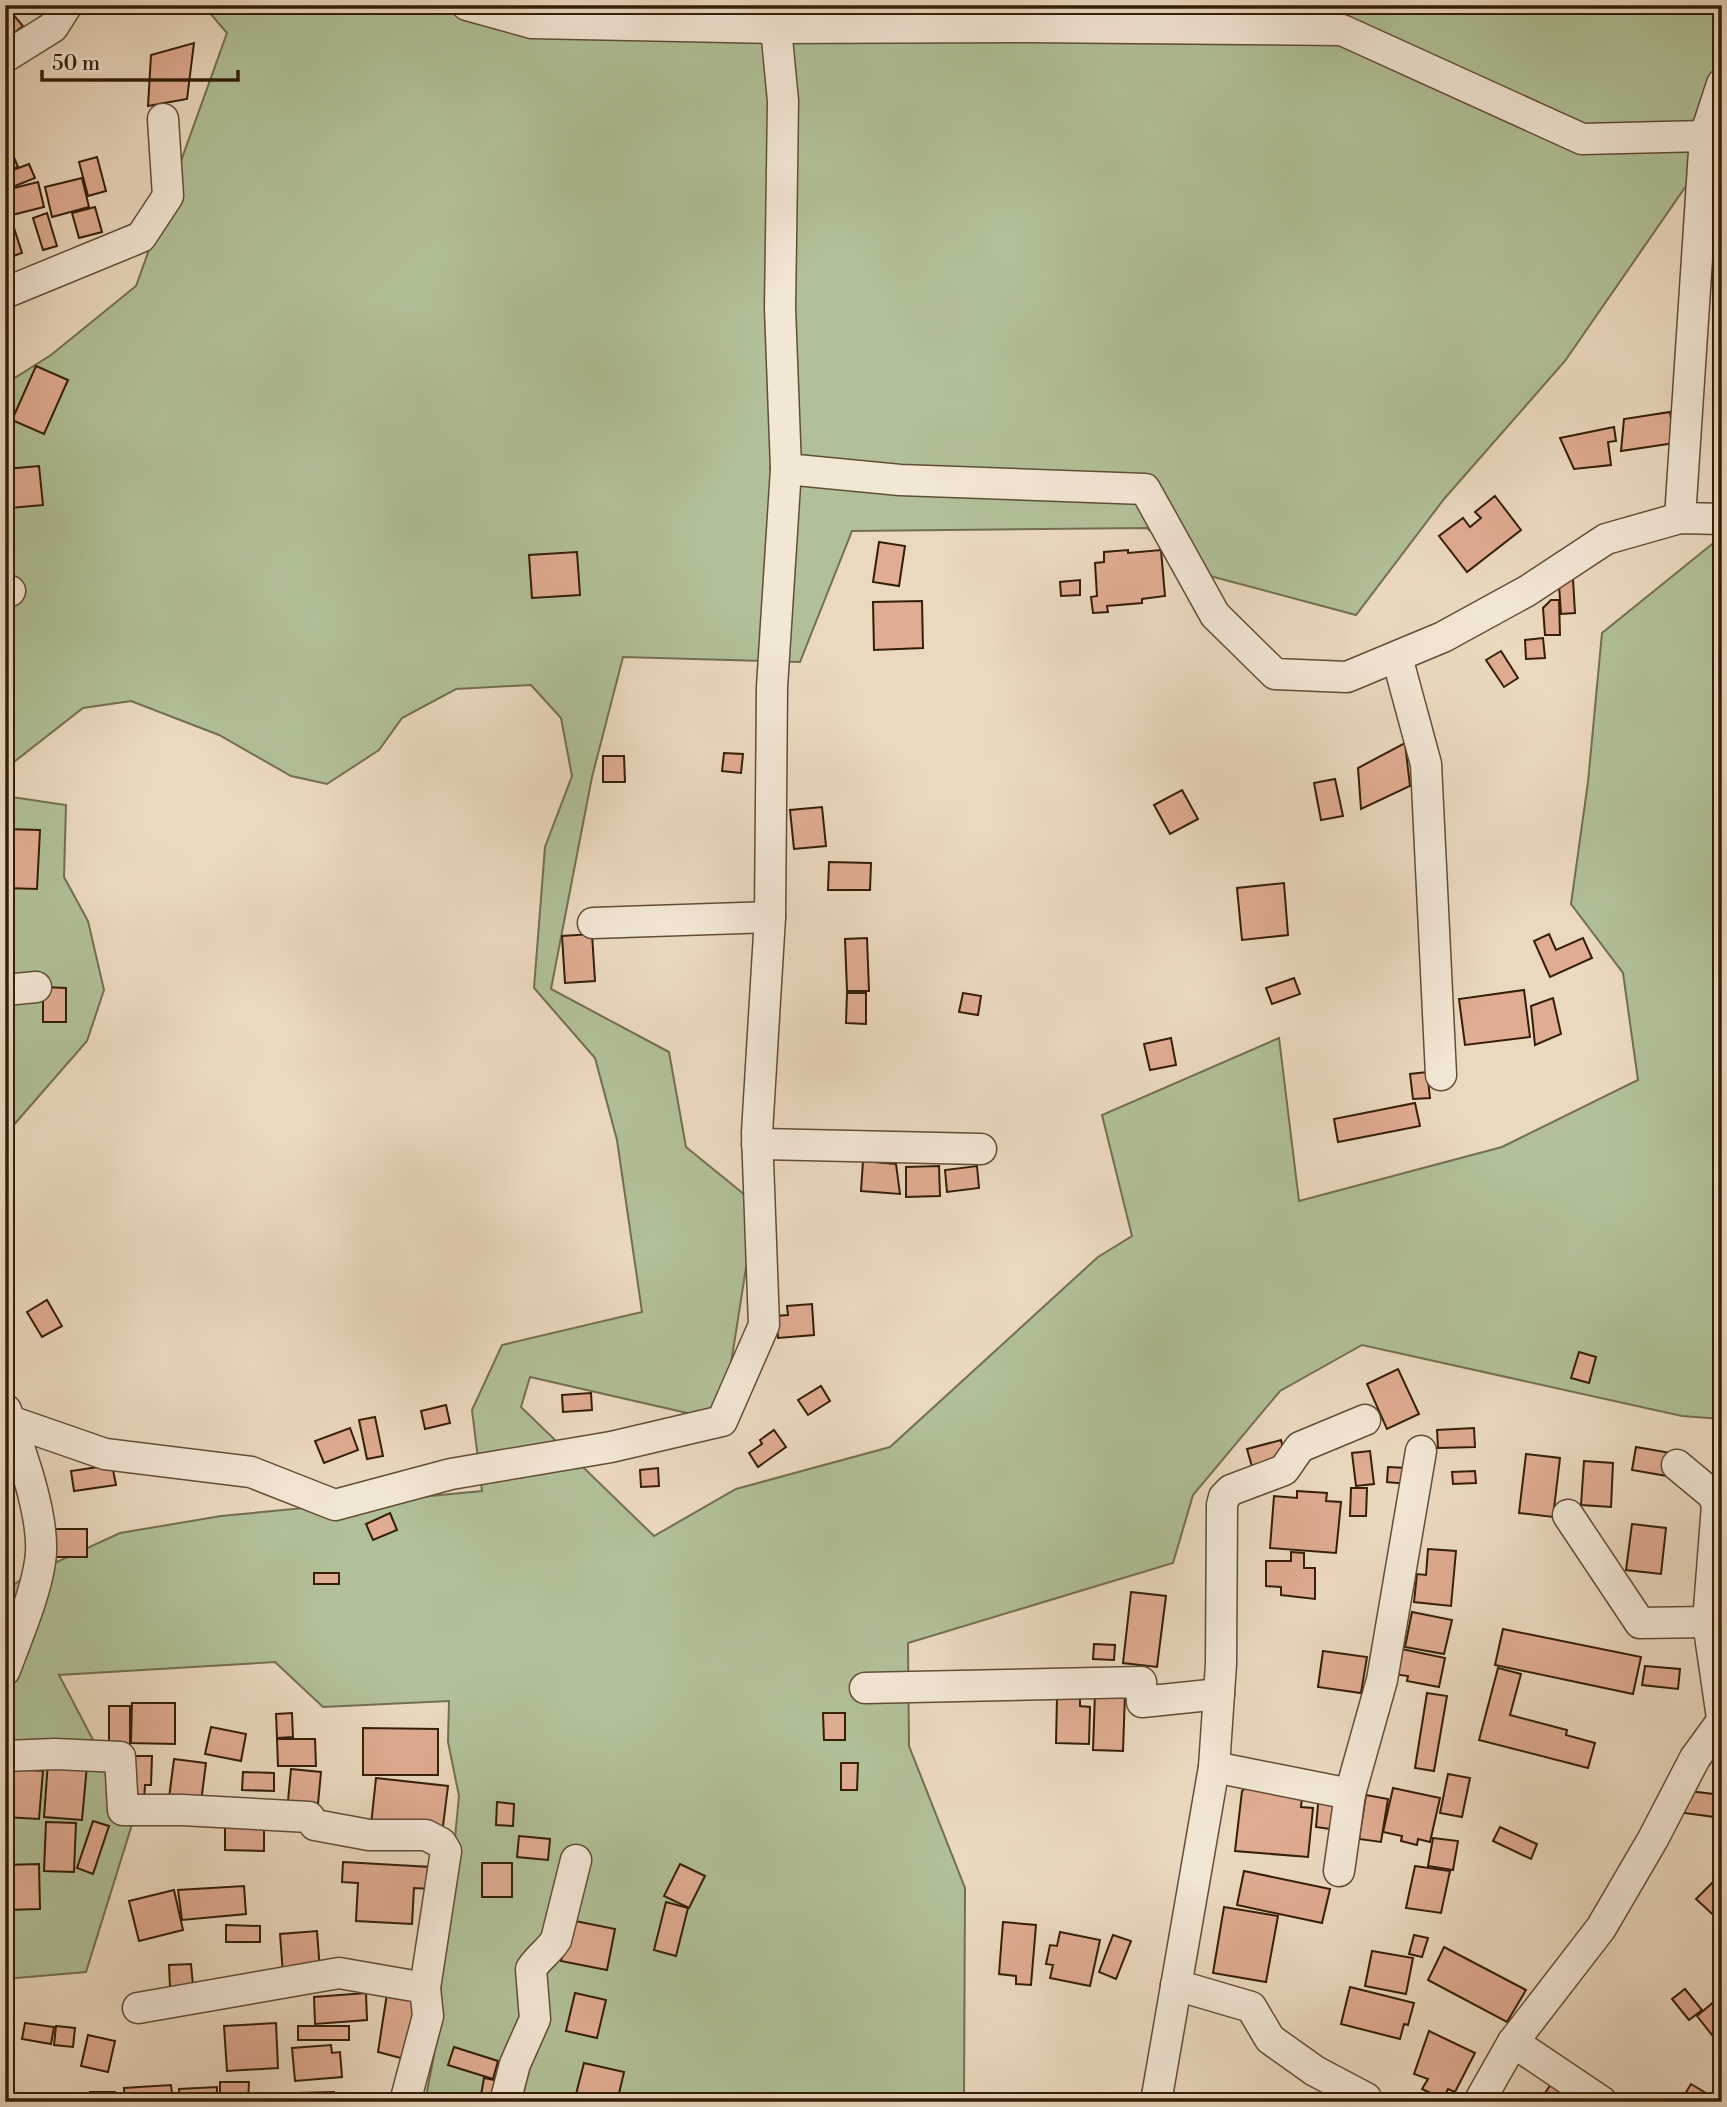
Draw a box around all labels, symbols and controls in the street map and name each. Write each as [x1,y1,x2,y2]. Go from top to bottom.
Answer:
scale bar [42,38,238,82]
text: 50 m [52,51,100,77]

